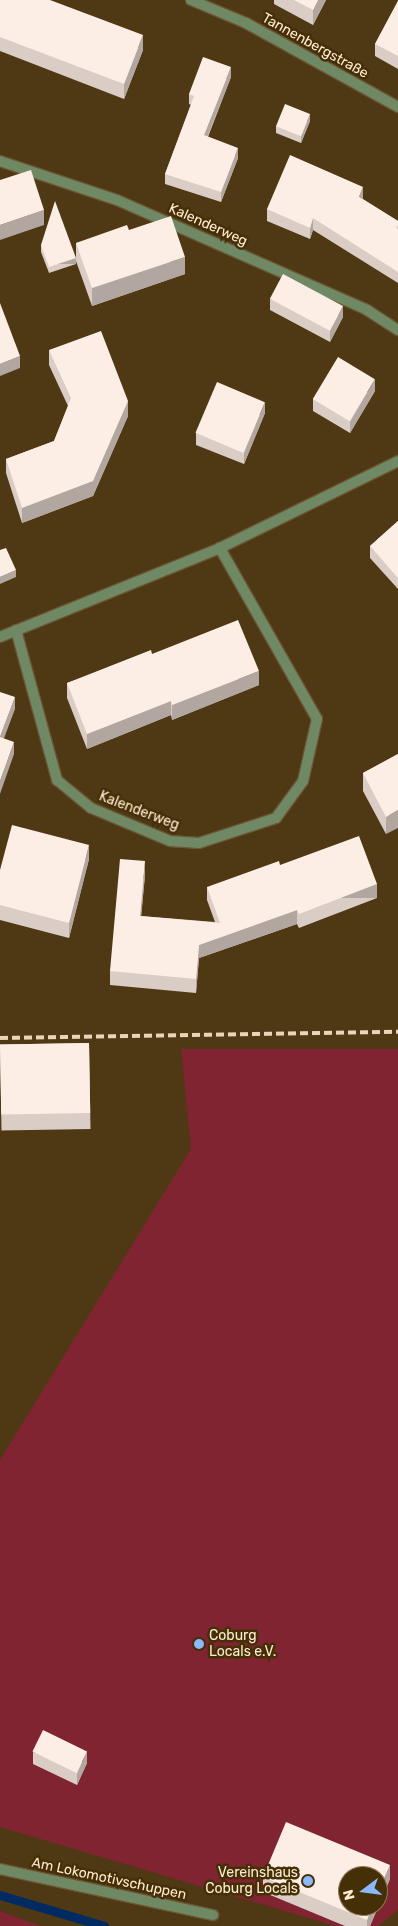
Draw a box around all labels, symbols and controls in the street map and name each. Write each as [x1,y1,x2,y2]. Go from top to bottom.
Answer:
street label: Tannenbergstraße [259,10,371,82]
street label: Kalenderweg [166,200,250,250]
street label: Kalenderweg [97,788,181,834]
place label: Coburg Locals e.V. [209,1628,276,1660]
marker: Coburg Locals e.V. [193,1638,205,1650]
street label: Am Lokomotivschuppen [30,1854,188,1904]
place label: Vereinshaus Coburg Locals [205,1865,298,1898]
north arrow [338,1866,388,1916]
marker: Vereinshaus Coburg Locals [302,1875,314,1887]
text: N [339,1888,359,1902]

